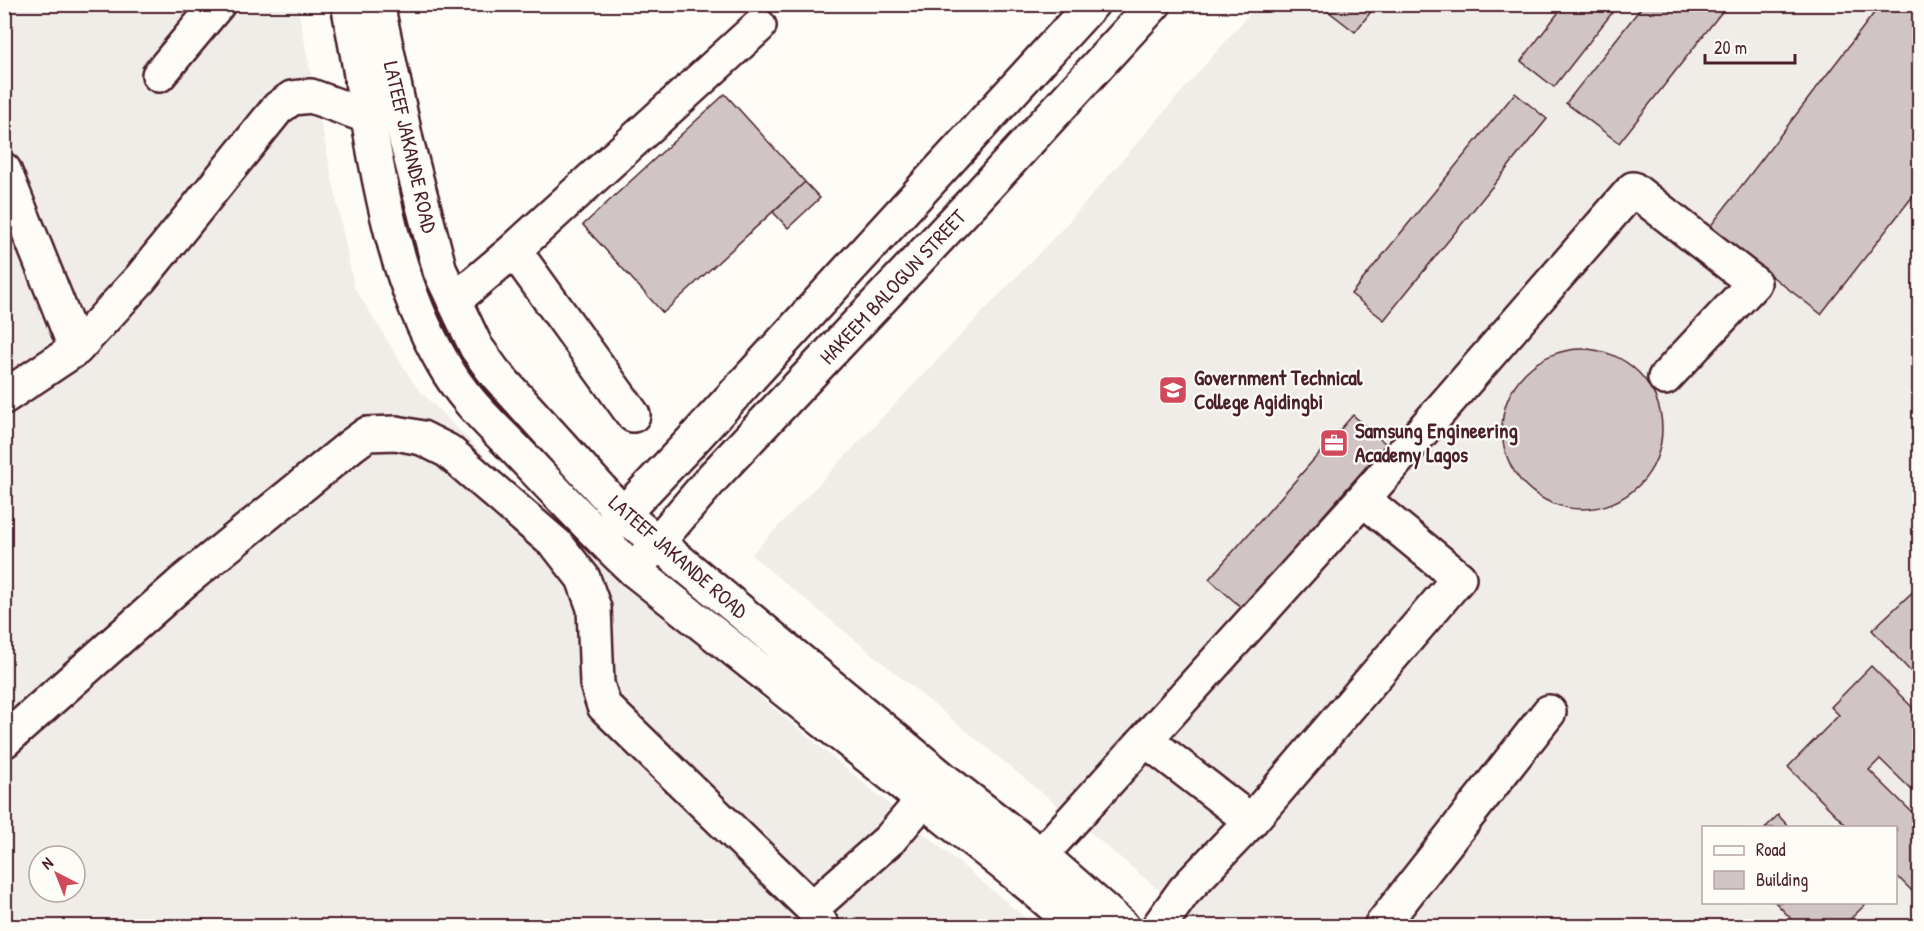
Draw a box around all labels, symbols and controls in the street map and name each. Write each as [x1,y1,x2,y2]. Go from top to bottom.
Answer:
scale bar [1705,27,1795,65]
text: 20 m [1714,35,1747,60]
street label: LATEEF JAKANDE ROAD [377,58,444,235]
street label: HAKEEM BALOGUN STREET [813,202,973,371]
place label: Government Technical College Agidingbi [1194,363,1363,417]
school or university icon: Government Technical College Agidingbi [1157,374,1189,406]
place label: Samsung Engineering Academy Lagos [1355,416,1518,470]
office icon: Samsung Engineering Academy Lagos [1318,427,1350,459]
street label: LATEEF JAKANDE ROAD [603,488,754,625]
legend [1702,826,1897,904]
text: Road [1756,837,1786,862]
north arrow [27,844,87,904]
text: N [36,852,58,874]
text: Building [1756,867,1808,892]

